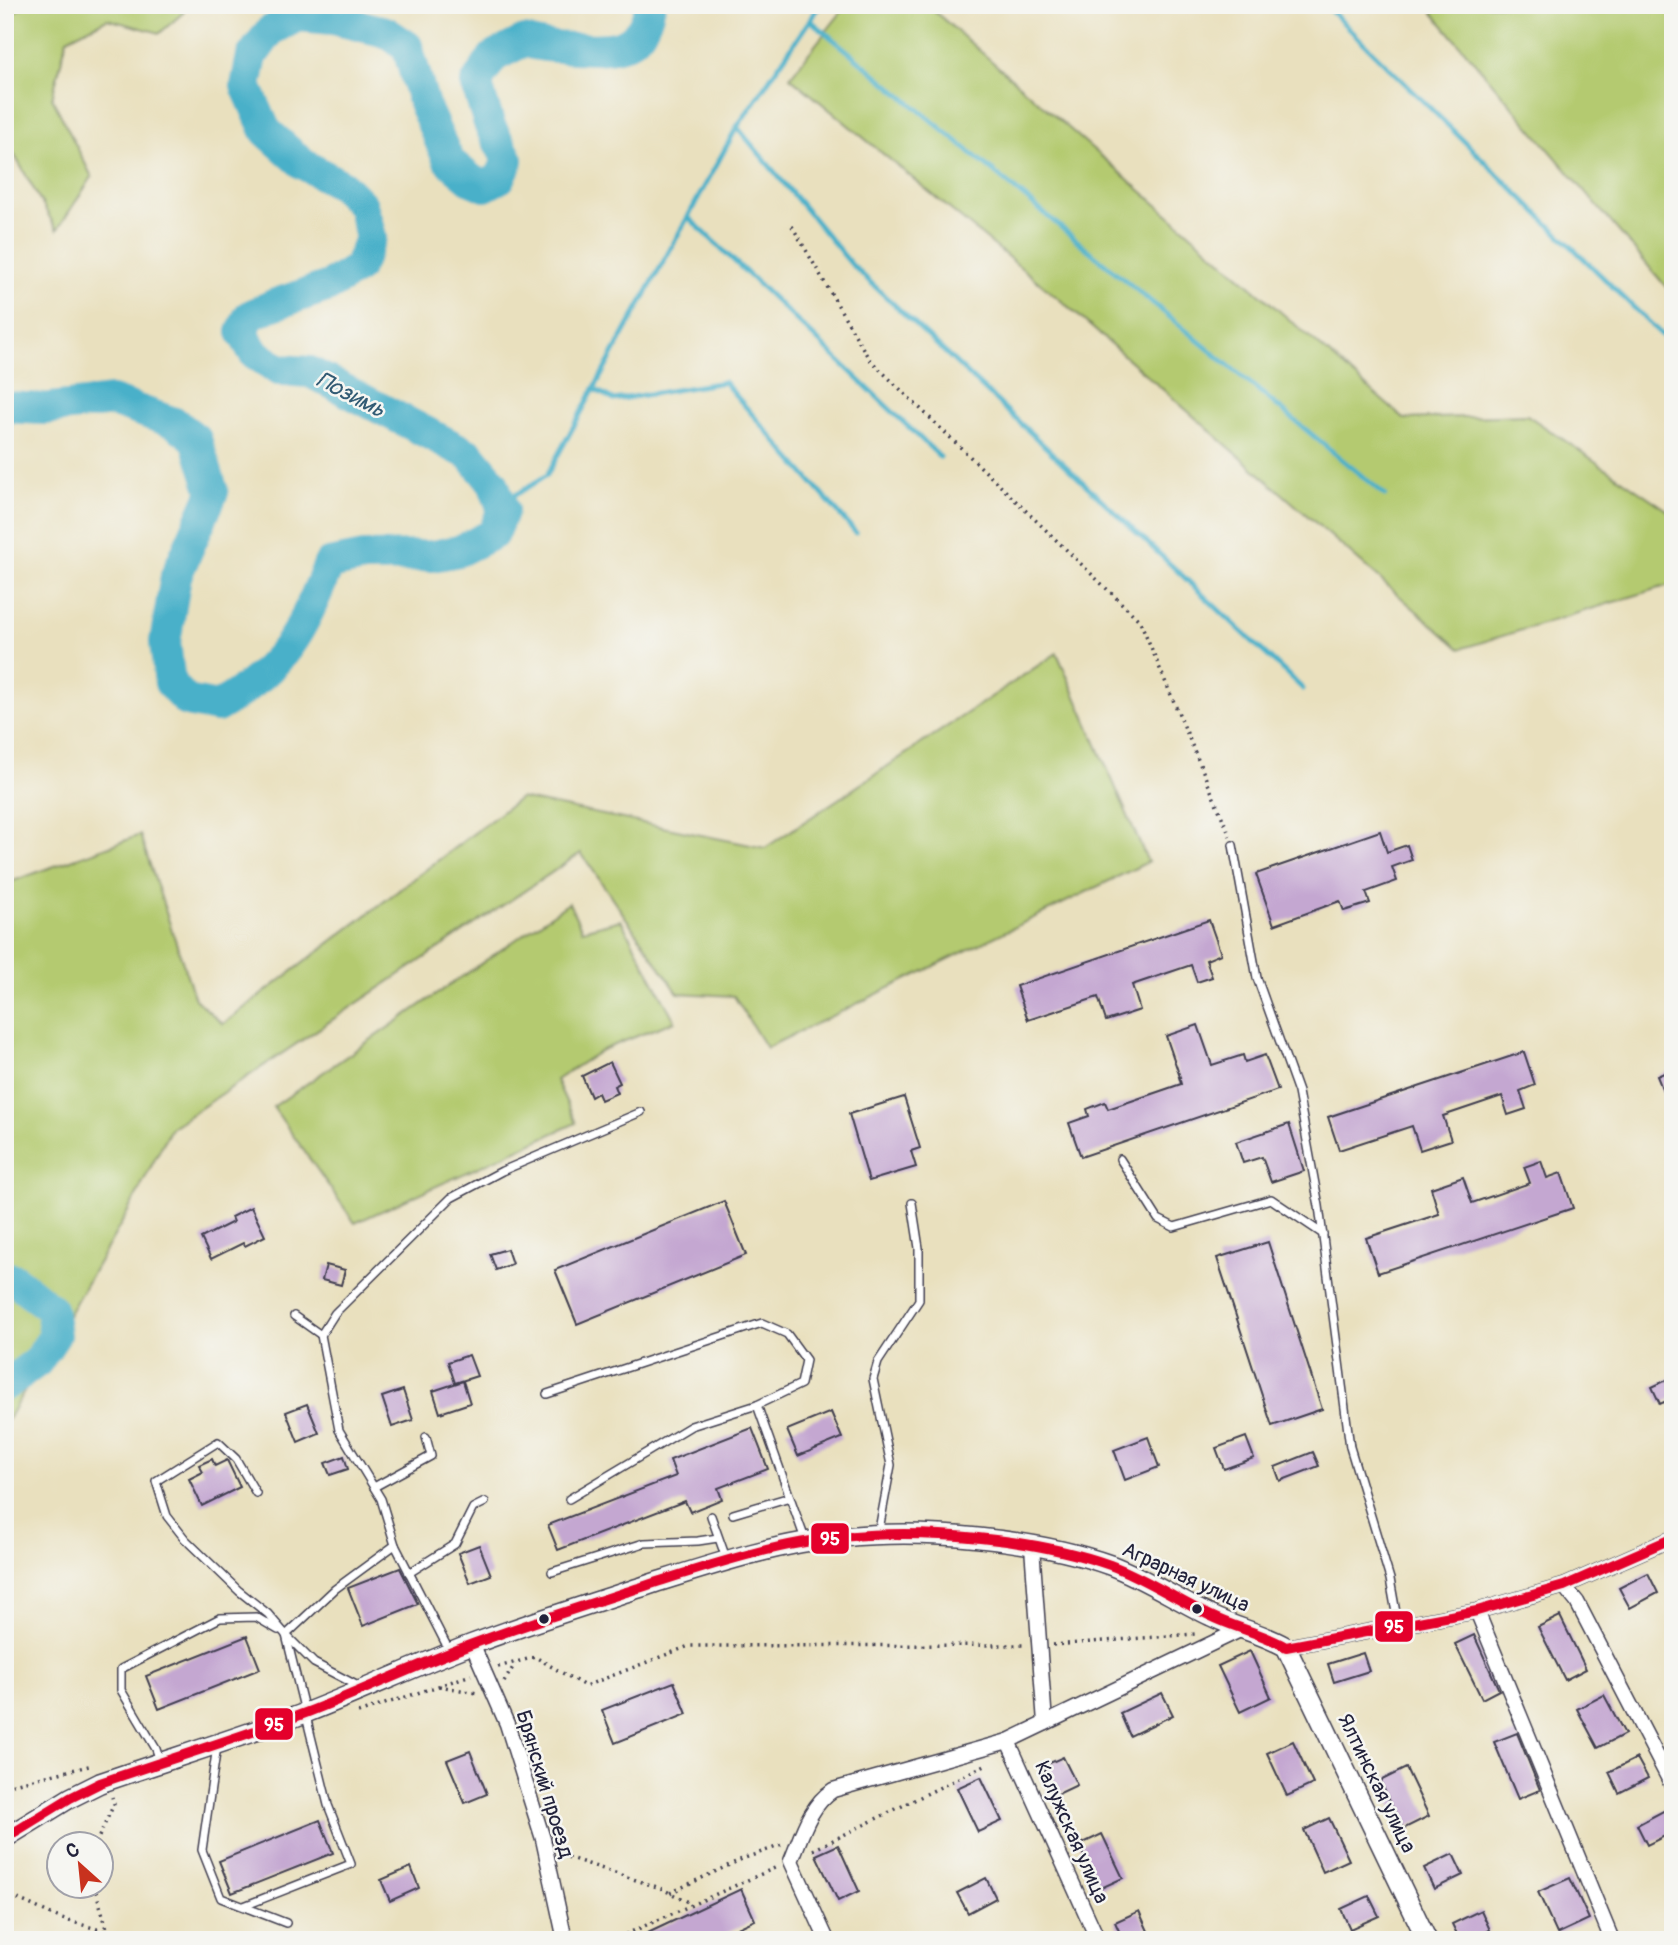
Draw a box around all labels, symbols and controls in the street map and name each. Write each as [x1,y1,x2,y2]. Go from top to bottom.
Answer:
water label: Позимь [312,365,390,424]
line badge: 95 [810,1522,850,1555]
text: 95 [820,1527,840,1551]
street label: Аграрная улица [1118,1536,1254,1619]
unlabelled marker [1190,1602,1204,1616]
line badge: 95 [1374,1610,1414,1643]
unlabelled marker [537,1612,551,1626]
text: 95 [1384,1615,1404,1639]
line badge: 95 [254,1707,294,1741]
street label: Брянский проезд [509,1707,580,1862]
street label: Ялтинская улица [1331,1709,1422,1857]
text: 95 [264,1713,284,1737]
street label: Калужская улица [1028,1757,1115,1908]
north arrow [46,1829,116,1899]
text: С [62,1837,84,1864]

